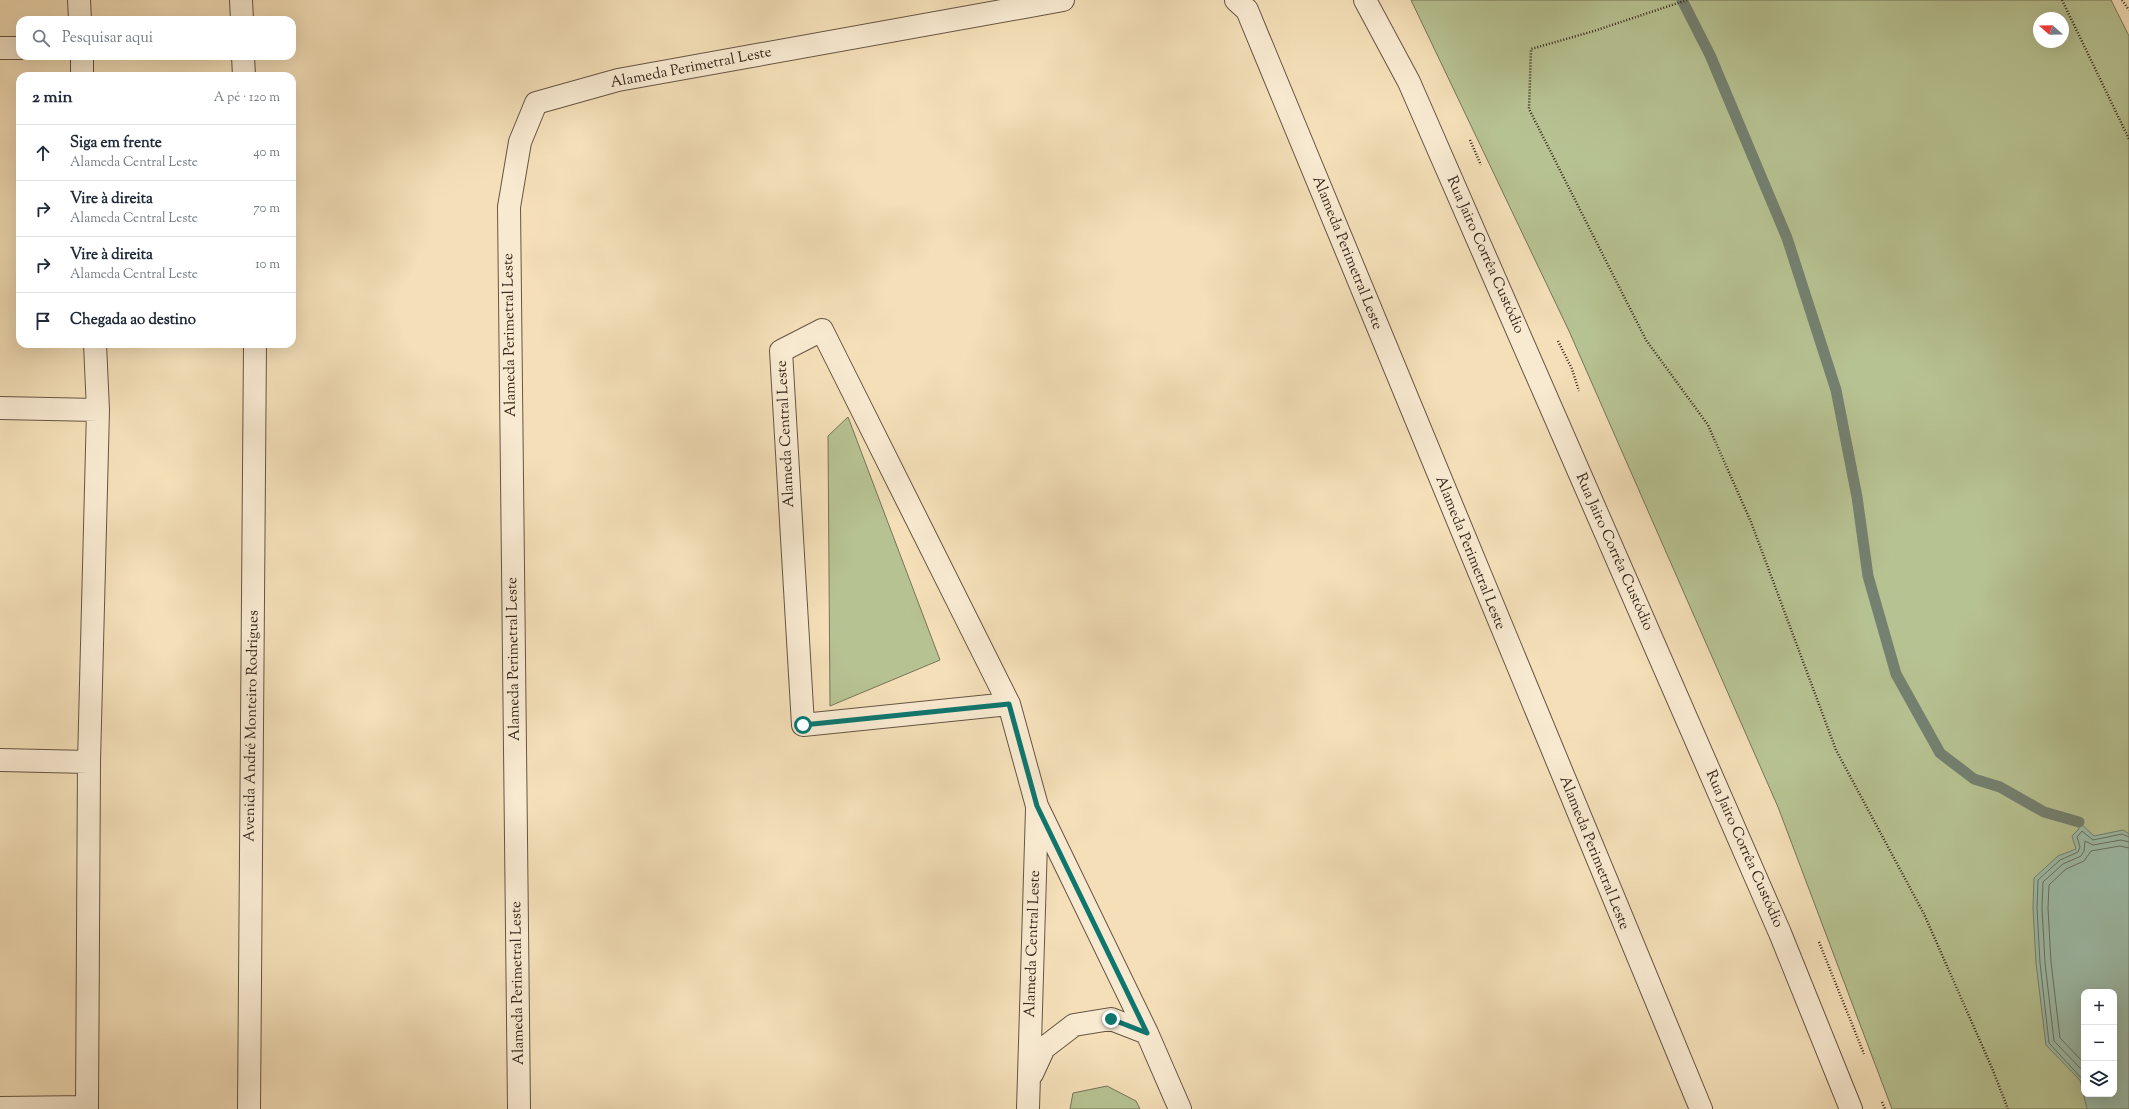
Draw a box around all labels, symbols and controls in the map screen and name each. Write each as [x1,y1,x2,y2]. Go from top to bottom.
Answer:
north arrow [2033,12,2069,48]
search box [16,16,296,60]
icon: search [30,27,52,49]
text: Pesquisar aqui [62,28,153,49]
street label: Alameda Perimetral Leste [608,42,774,94]
text: 2 min [32,86,73,110]
text: A pé · 120 m [214,89,280,107]
text: Siga em frente [70,133,162,154]
icon: ahead [32,142,54,164]
text: 40 m [253,144,280,162]
text: Alameda Central Leste [70,154,198,172]
street label: Alameda Perimetral Leste [1307,173,1387,333]
street label: Rua Jairo Corrêa Custódio [1441,173,1529,337]
text: Vire à direita [70,189,153,210]
icon: right [32,198,54,220]
text: 70 m [253,200,280,218]
text: Alameda Central Leste [70,210,198,228]
text: Vire à direita [70,245,153,266]
street label: Alameda Perimetral Leste [498,253,522,417]
icon: right [32,254,54,276]
text: 10 m [255,256,280,274]
text: Alameda Central Leste [70,266,198,284]
icon: arrive [32,310,54,332]
text: Chegada ao destino [70,310,196,331]
street label: Alameda Central Leste [772,360,800,508]
street label: Rua Jairo Corrêa Custódio [1570,470,1658,634]
street label: Alameda Perimetral Leste [1430,473,1510,633]
street label: Alameda Perimetral Leste [502,577,526,741]
street label: Avenida André Monteiro Rodrigues [239,610,265,842]
route start [794,716,812,734]
street label: Rua Jairo Corrêa Custódio [1700,767,1788,931]
street label: Alameda Perimetral Leste [1554,773,1634,933]
street label: Alameda Central Leste [1020,870,1046,1018]
street label: Alameda Perimetral Leste [506,901,530,1065]
map controls [2081,989,2117,1097]
button: + [2081,989,2117,1025]
route end [1102,1010,1120,1028]
button: − [2081,1025,2117,1061]
button: layers [2081,1061,2117,1097]

